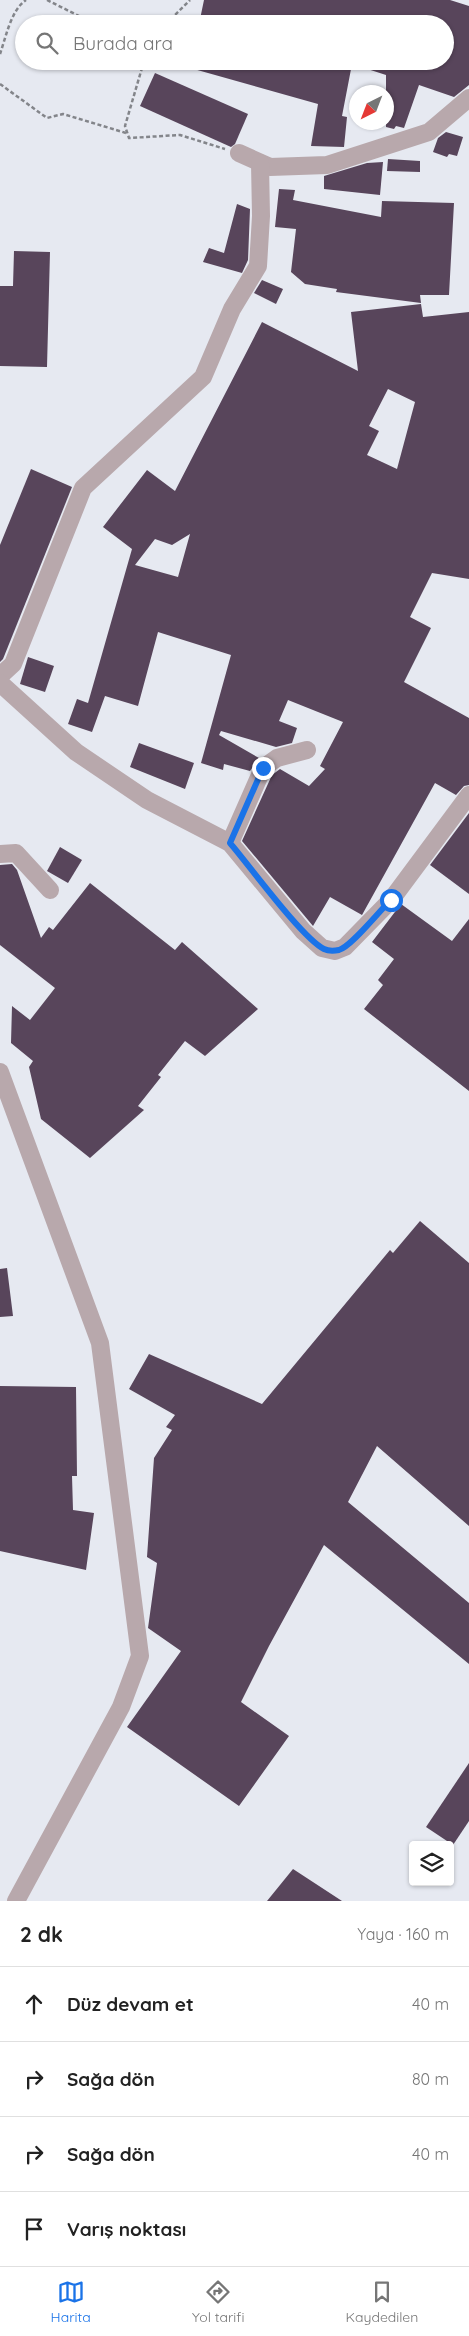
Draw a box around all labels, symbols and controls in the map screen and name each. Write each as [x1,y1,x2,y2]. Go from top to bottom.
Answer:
search box [15,15,454,70]
icon: search [33,29,61,57]
text: Burada ara [73,31,173,55]
north arrow [349,85,394,130]
route end [252,757,275,780]
route start [380,889,403,912]
map controls [409,1841,454,1886]
button: layers [409,1841,454,1886]
text: 2 dk [20,1921,63,1947]
text: Yaya · 160 m [357,1924,449,1944]
icon: ahead [20,1990,48,2018]
text: Düz devam et [67,1992,194,2016]
text: 40 m [412,1994,449,2014]
icon: right [20,2065,48,2093]
text: Sağa dön [67,2067,155,2091]
text: 80 m [412,2069,449,2089]
icon: right [20,2140,48,2168]
text: Sağa dön [67,2142,155,2166]
text: 40 m [412,2144,449,2164]
icon: arrive [20,2215,48,2243]
text: Varış noktası [67,2217,186,2241]
tab: Harita [51,2278,91,2326]
tab: Yol tarifi [192,2278,244,2326]
tab: Kaydedilen [346,2278,418,2326]

